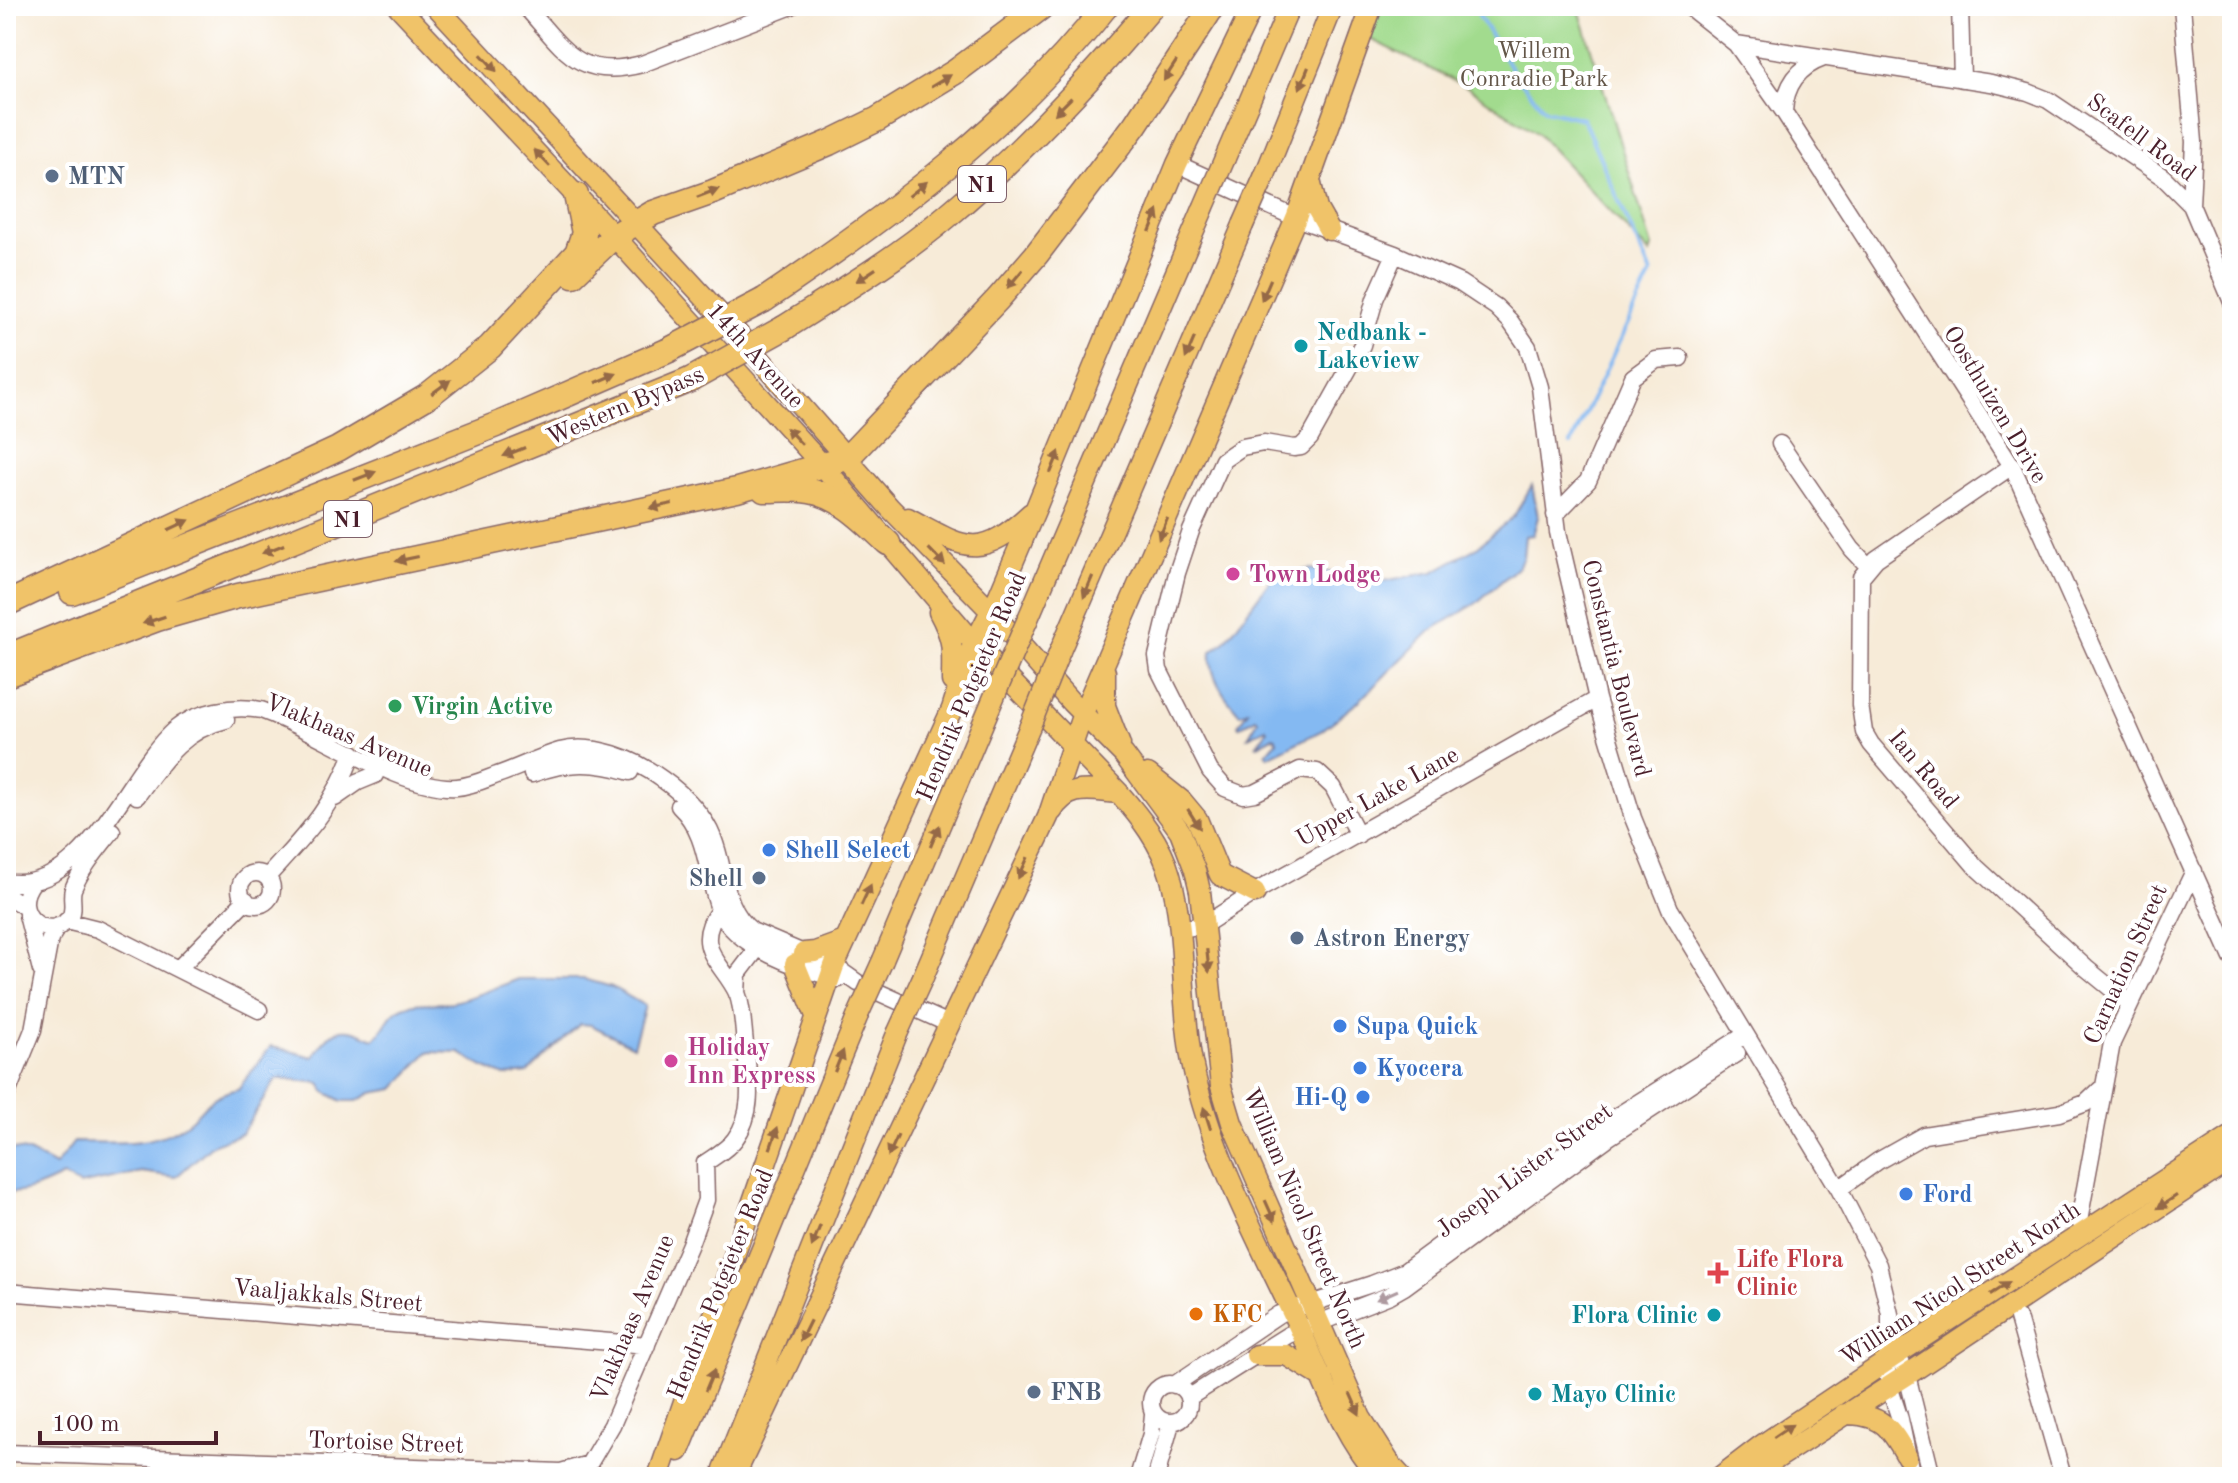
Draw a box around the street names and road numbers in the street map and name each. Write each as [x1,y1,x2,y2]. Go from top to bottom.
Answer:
street label: Scafell Road [2082,90,2200,187]
road number: N1 [958,166,1006,202]
street label: 14th Avenue [701,299,808,414]
street label: Oosthuizen Drive [1938,322,2051,488]
street label: Western Bypass [544,363,708,451]
road number: N1 [324,501,372,537]
street label: Constantia Boulevard [1576,557,1654,780]
street label: Hendrik Potgieter Road [914,569,1032,805]
street label: Vlakhaas Avenue [261,691,436,783]
street label: Ian Road [1883,726,1962,814]
street label: Upper Lake Lane [1293,743,1463,852]
street label: Carnation Street [2081,881,2173,1049]
street label: William Nicol Street North [1237,1085,1369,1353]
street label: Joseph Lister Street [1433,1100,1618,1243]
street label: Hendrik Potgieter Road [665,1166,779,1403]
street label: William Nicol Street North [1837,1198,2085,1371]
street label: Vlakhaas Avenue [588,1231,680,1406]
street label: Vaaljakkals Street [232,1277,424,1317]
street label: Tortoise Street [308,1429,464,1459]

